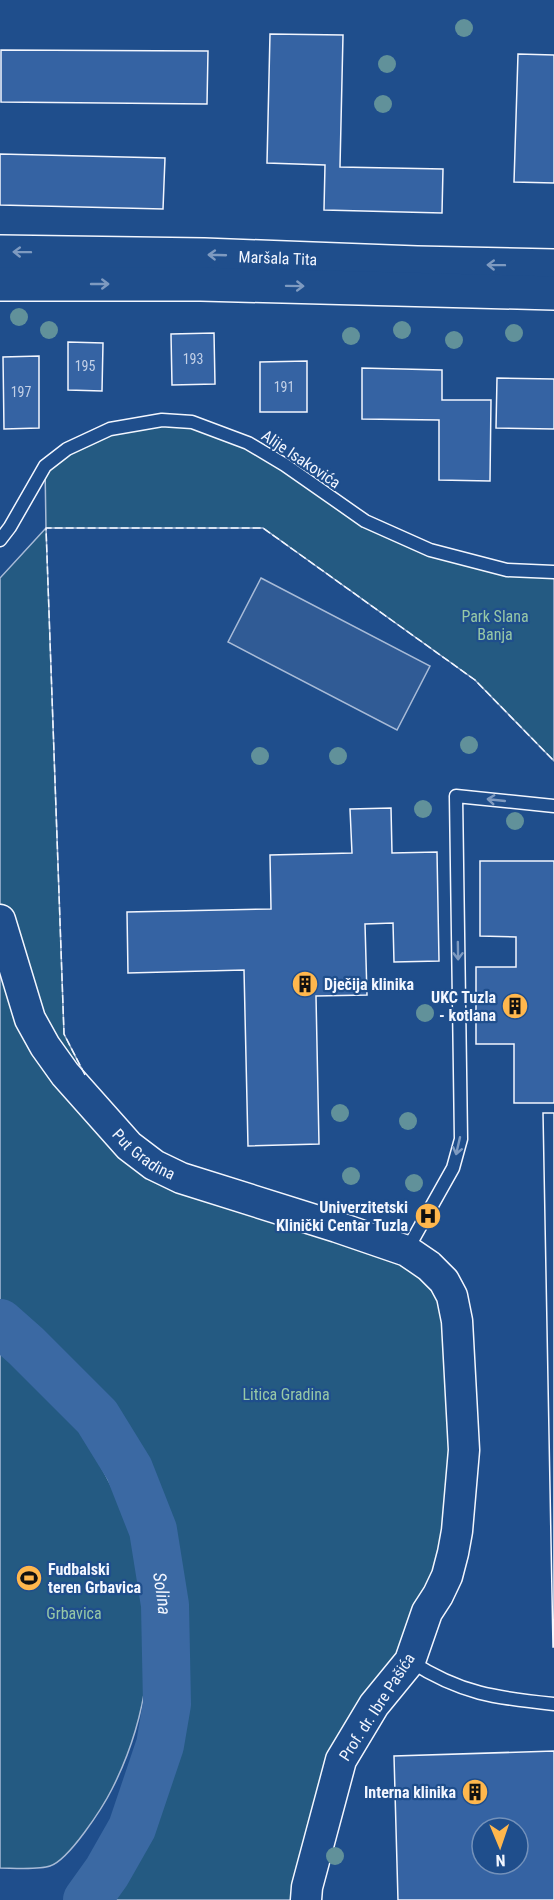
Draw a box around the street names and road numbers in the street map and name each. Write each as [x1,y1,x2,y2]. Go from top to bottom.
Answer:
street label: Maršala Tita [238,247,318,269]
street label: Alije Isakovića [258,426,344,492]
street label: Put Gradina [109,1125,178,1183]
street label: Prof. dr. Ibre Pašića [335,1650,419,1764]

